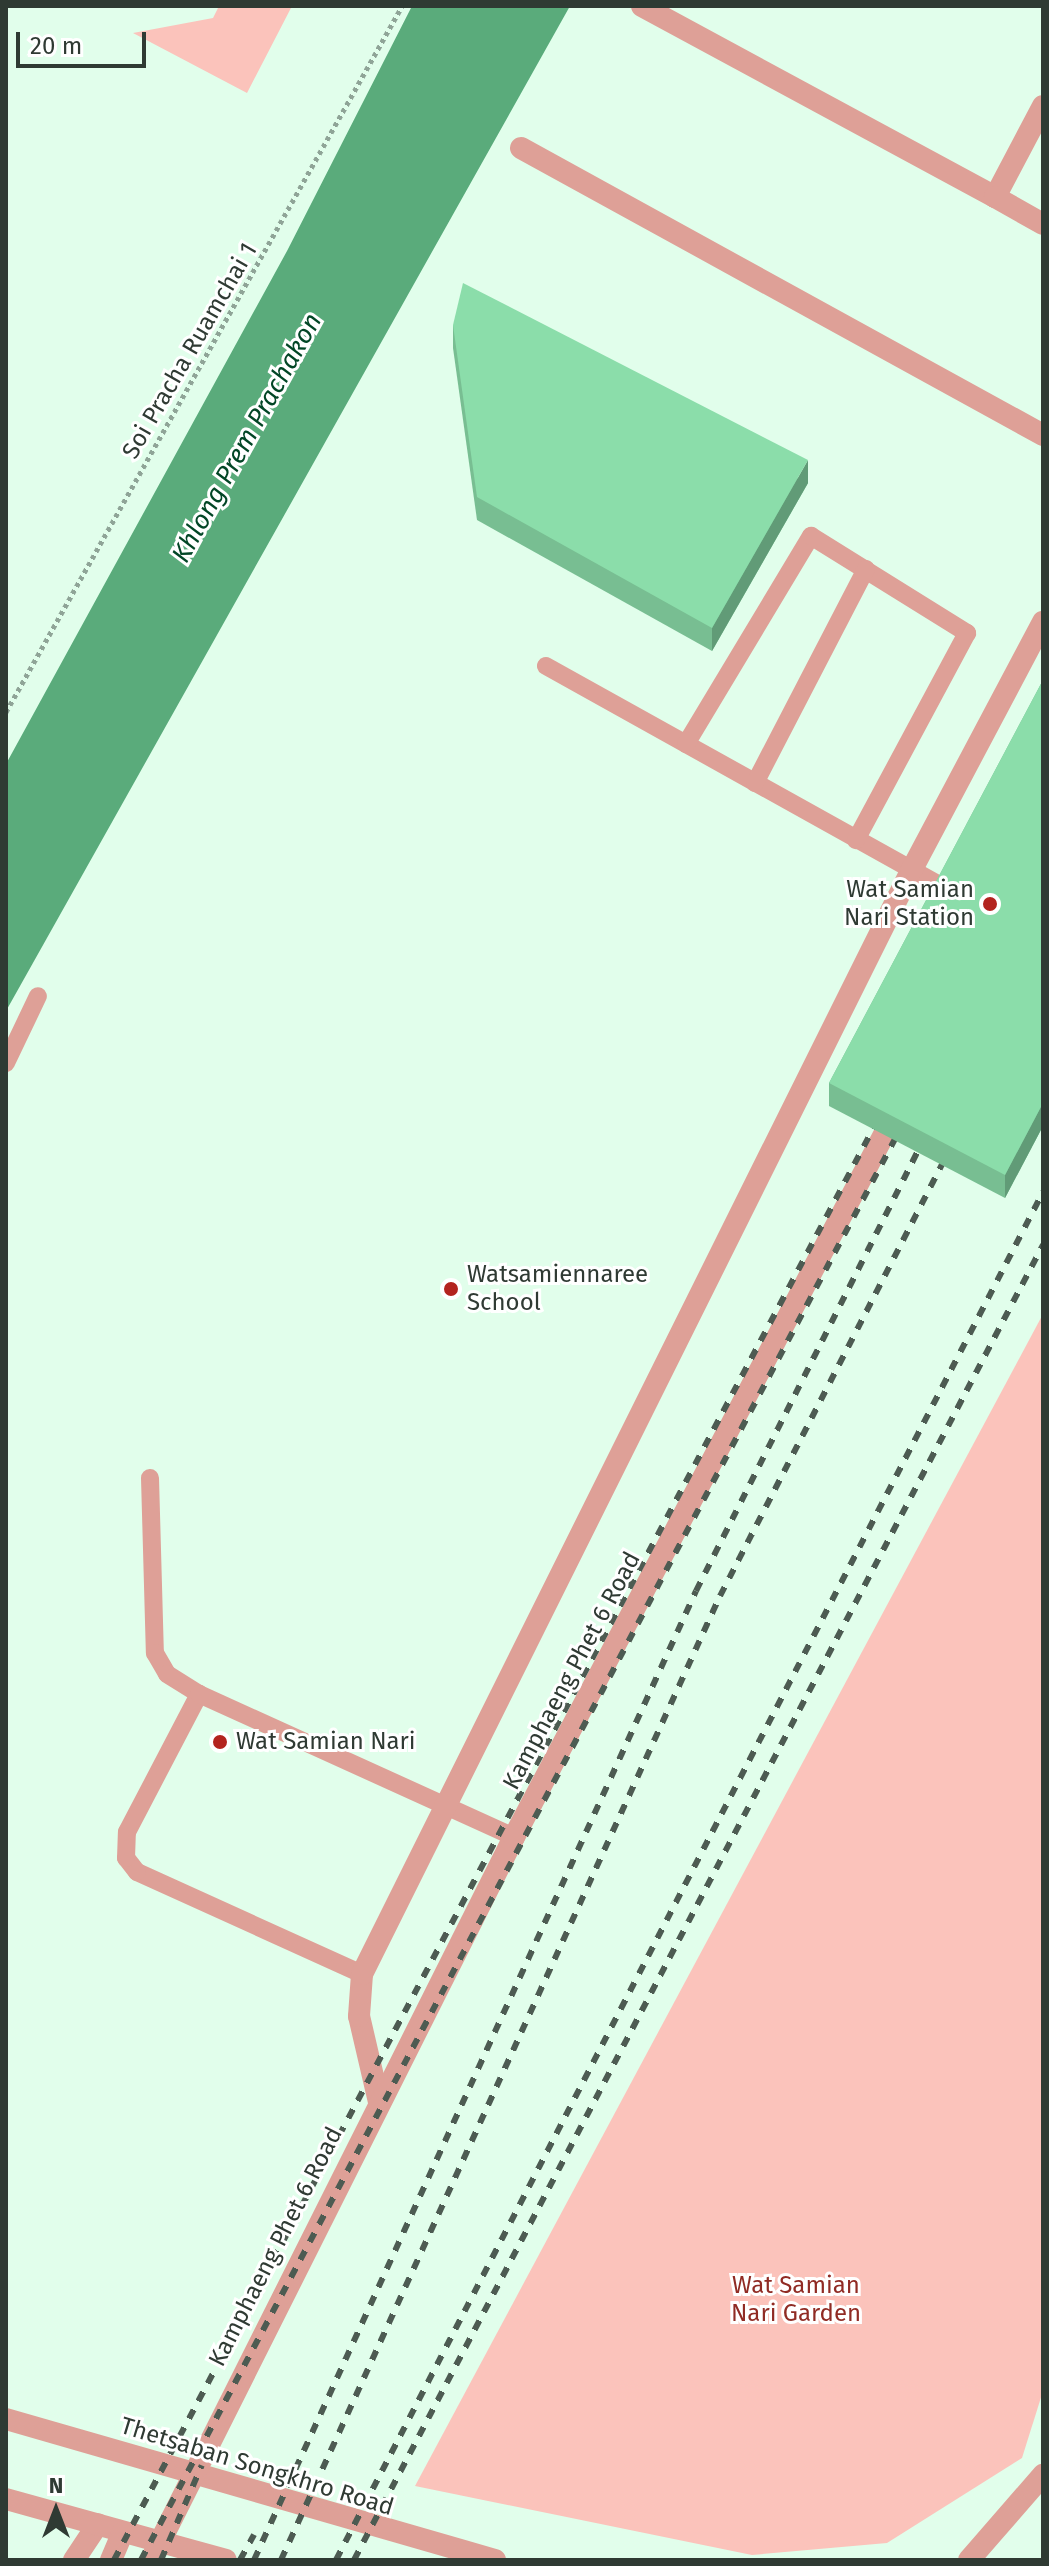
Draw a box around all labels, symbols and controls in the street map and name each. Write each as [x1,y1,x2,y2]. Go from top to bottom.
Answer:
scale bar [20,16,150,66]
text: 20 m [30,32,82,60]
street label: Soi Pracha Ruamchai 1 [116,238,264,464]
water label: Khlong Prem Prachakon [165,308,329,568]
place label: Wat Samian Nari Station [844,876,974,932]
marker: Wat Samian Nari Station [981,895,999,913]
place label: Watsamiennaree School [467,1261,648,1317]
marker: Watsamiennaree School [442,1280,460,1298]
street label: Kamphaeng Phet 6 Road [497,1547,647,1795]
place label: Wat Samian Nari [236,1728,416,1756]
marker: Wat Samian Nari [211,1733,229,1751]
street label: Kamphaeng Phet 6 Road [203,2122,349,2372]
park label: Wat Samian Nari Garden [731,2272,861,2328]
street label: Thetsaban Songkhro Road [117,2412,397,2522]
north arrow [16,2470,96,2550]
text: N [49,2472,63,2499]

